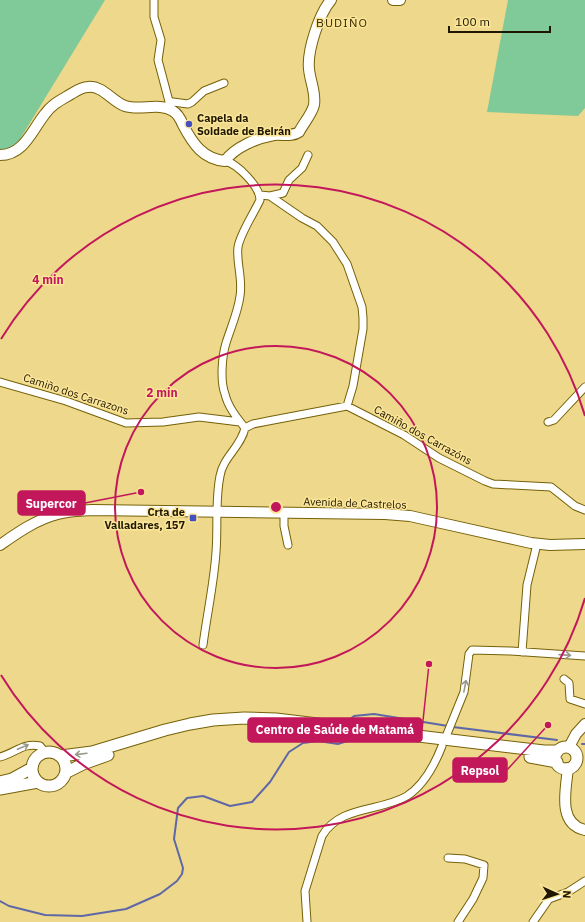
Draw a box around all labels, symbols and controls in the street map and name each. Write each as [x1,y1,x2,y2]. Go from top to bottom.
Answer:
scale bar [449,8,550,34]
text: 100 m [455,14,490,29]
district label: BUDIÑO [316,15,368,30]
place label: Capela da Soidade de Beirán [197,111,291,138]
marker: Capela da Soidade de Beirán [184,119,194,129]
text: 4 min [32,272,64,287]
street label: Camiño dos Carrazons [22,370,130,418]
text: 2 min [146,385,178,400]
street label: Camiño dos Carrazóns [372,402,474,468]
callout: Supercor [18,491,85,515]
street label: Avenida de Castrelos [303,494,407,512]
text: Supercor [25,496,77,511]
centre of rings [269,500,283,514]
place label: Crta de Valladares, 157 [104,505,185,532]
marker: Crta de Valladares, 157 [188,513,198,523]
one-way arrow [558,651,571,658]
one-way arrow [461,680,469,693]
callout: Centro de Saúde de Matamá [248,718,422,742]
text: Centro de Saúde de Matamá [256,722,414,737]
one-way arrow [17,743,29,750]
one-way arrow [75,750,88,757]
callout: Repsol [453,758,507,782]
text: Repsol [461,763,500,778]
north arrow [537,874,577,914]
text: N [560,890,574,899]

